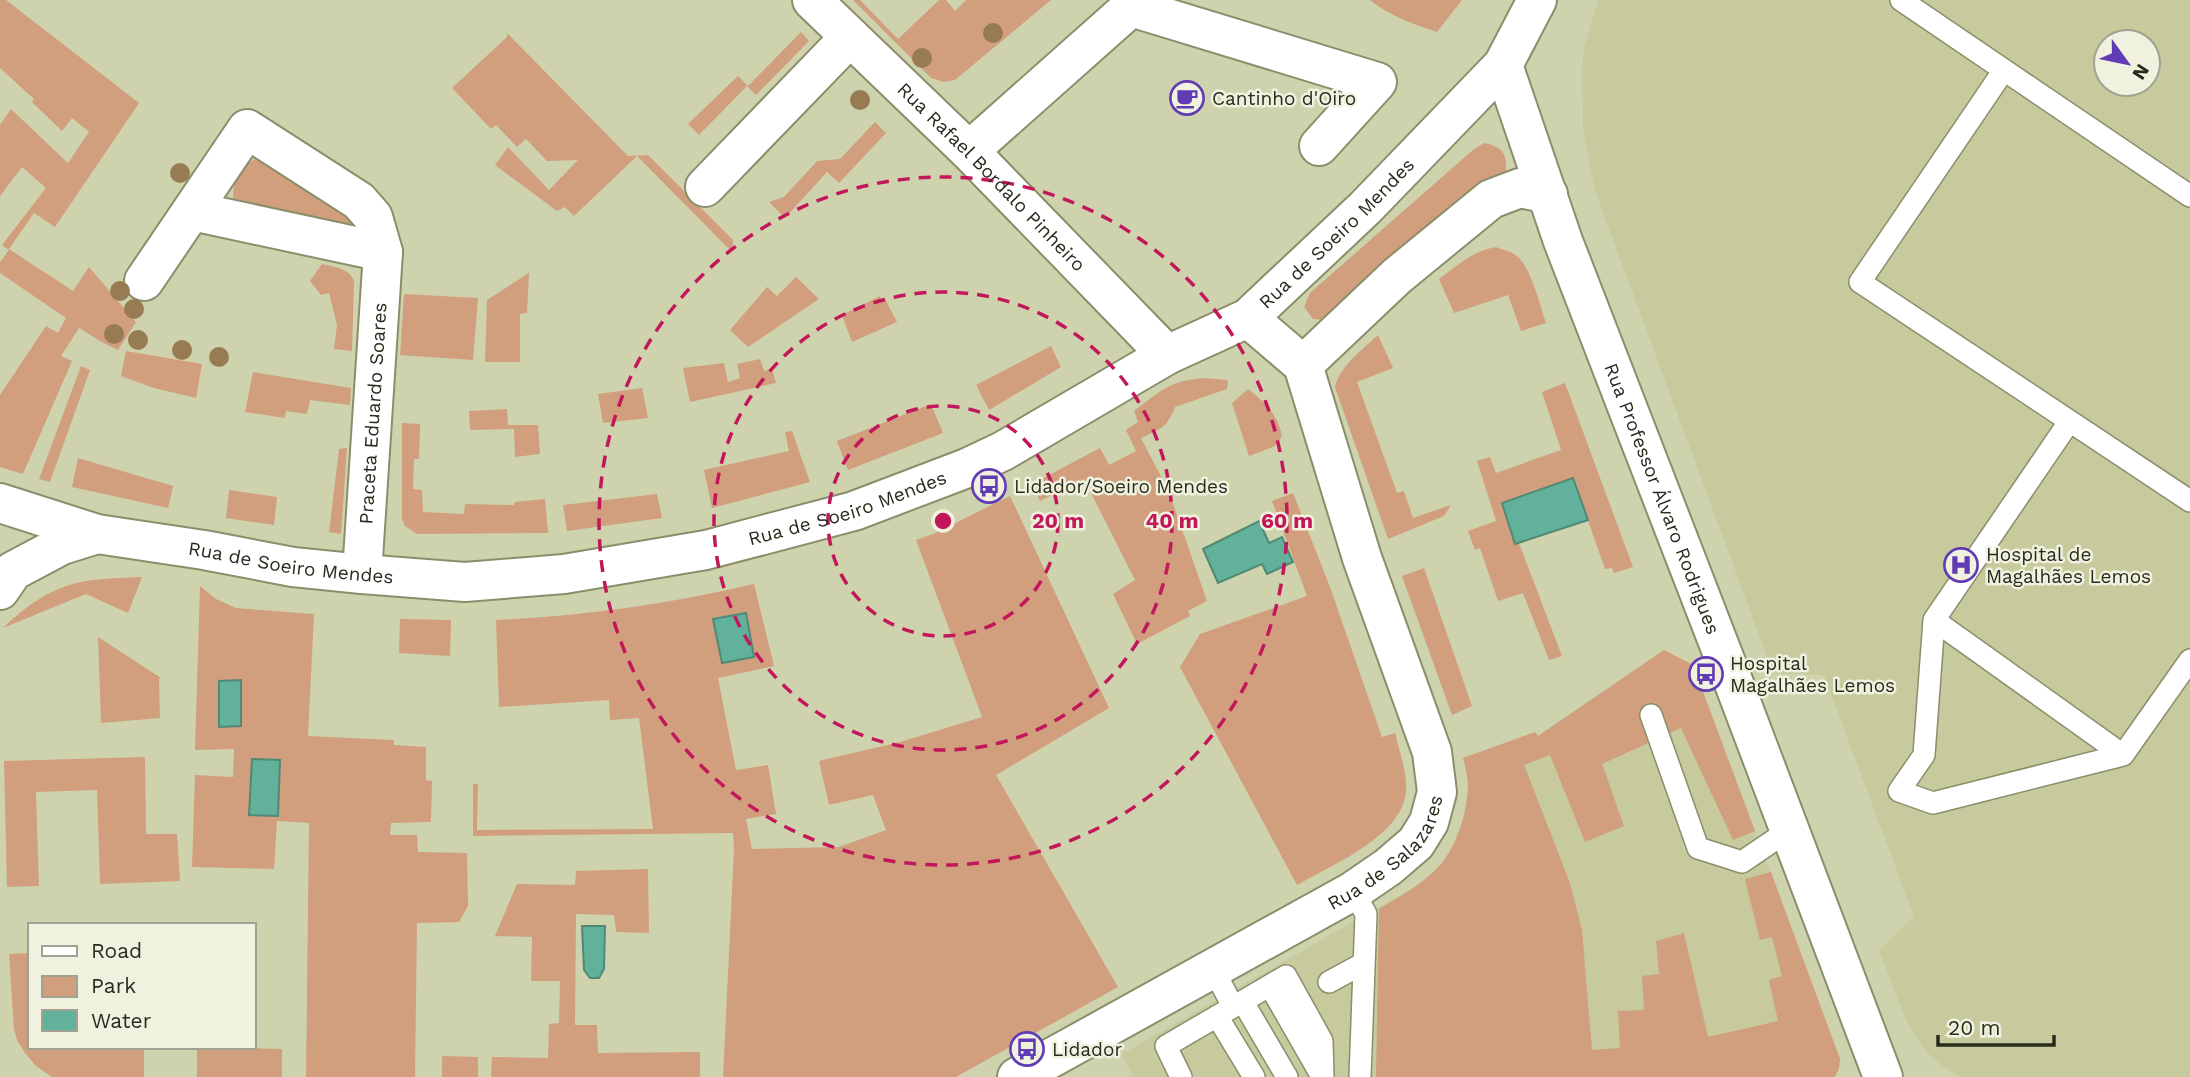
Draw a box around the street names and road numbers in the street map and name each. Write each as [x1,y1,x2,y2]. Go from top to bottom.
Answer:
street label: Rua Rafael Bordalo Pinheiro [893,77,1091,276]
street label: Rua de Soeiro Mendes [1254,153,1419,313]
street label: Praceta Eduardo Soares [354,302,391,525]
street label: Rua Professor Álvaro Rodrigues [1600,360,1725,637]
street label: Rua de Soeiro Mendes [745,465,950,550]
street label: Rua de Soeiro Mendes [187,536,394,588]
street label: Rua de Salazares [1323,792,1447,914]

